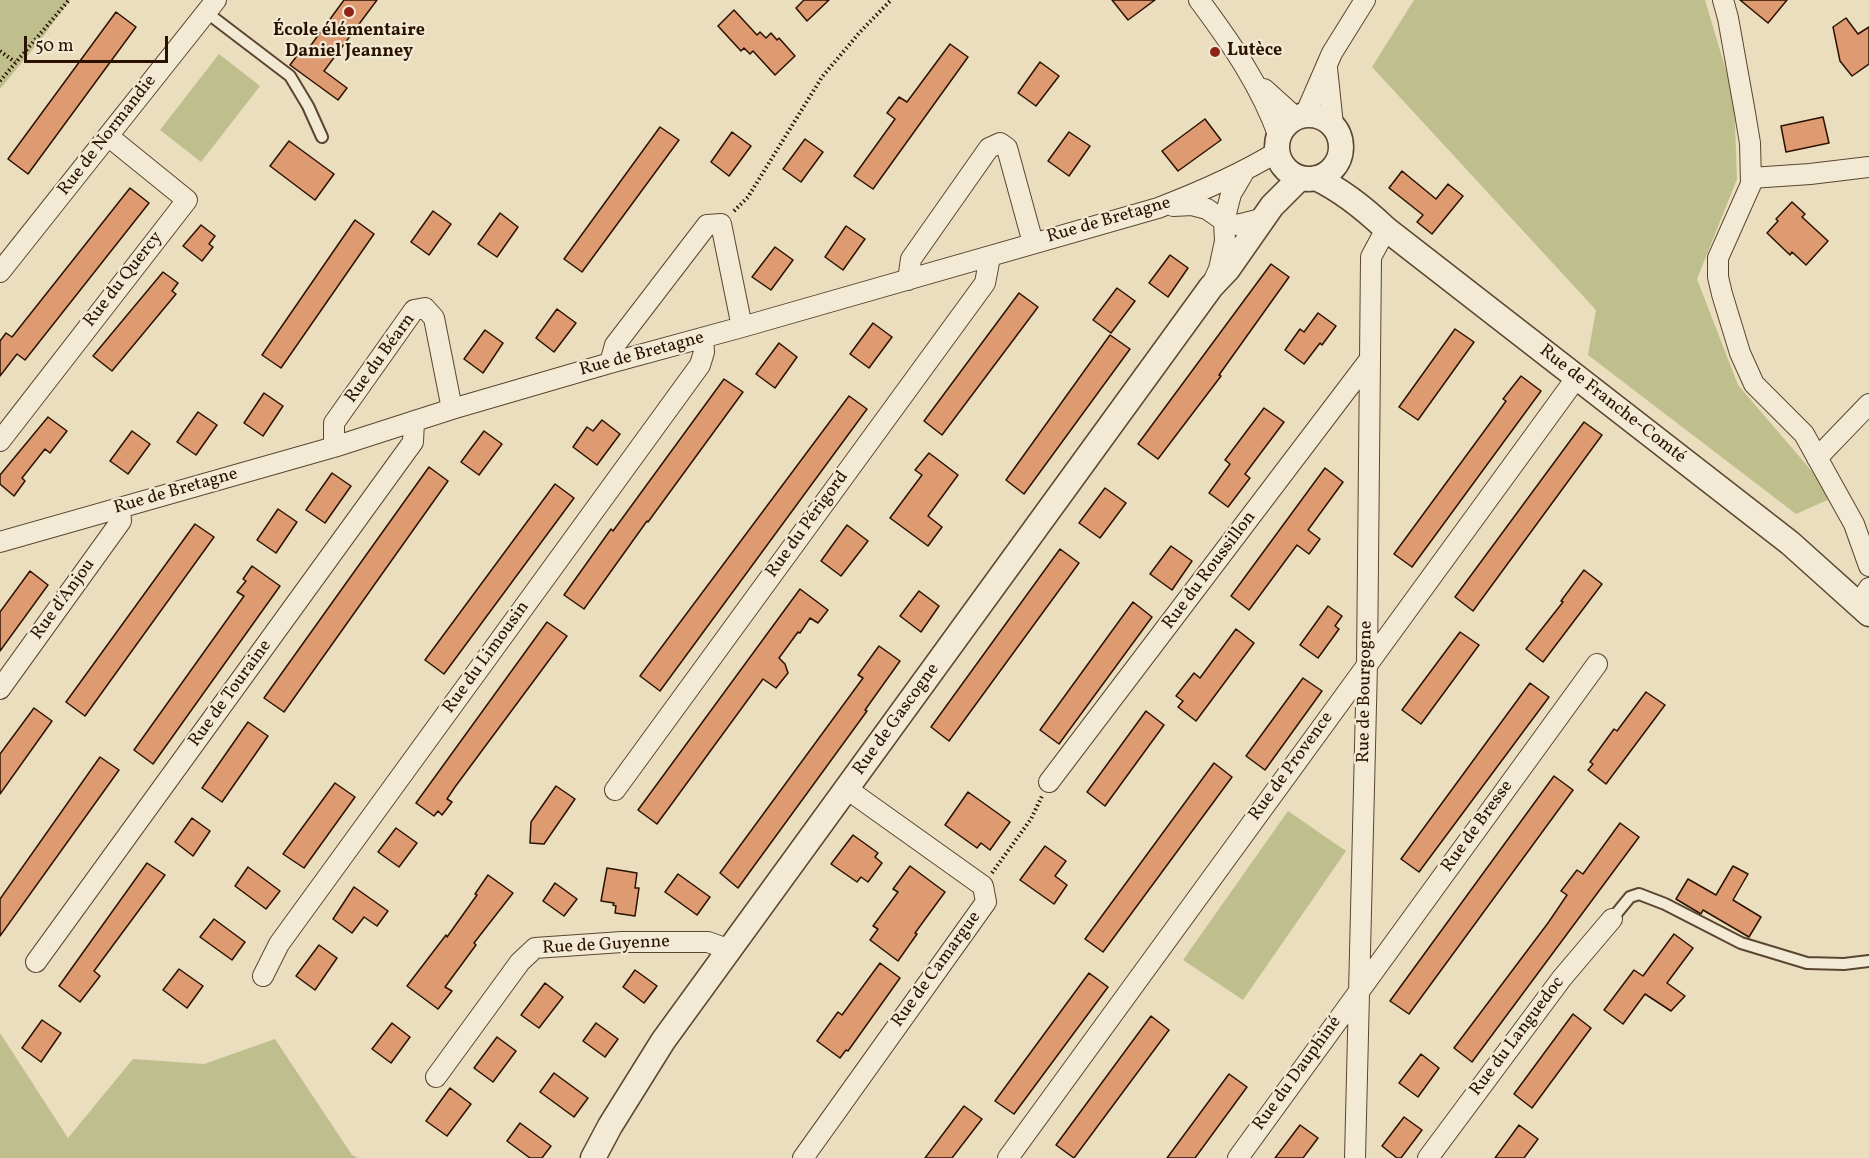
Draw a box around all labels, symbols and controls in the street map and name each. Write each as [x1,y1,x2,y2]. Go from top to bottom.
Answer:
marker: École élémentaire Daniel Jeanney [342,5,356,19]
place label: École élémentaire Daniel Jeanney [273,21,425,63]
scale bar [27,24,171,62]
text: 50 m [35,34,74,59]
place label: Lutèce [1227,41,1282,63]
marker: Lutèce [1208,45,1222,59]
street label: Rue de Normandie [54,71,162,201]
street label: Rue de Bretagne [1045,193,1173,249]
street label: Rue du Quercy [80,228,168,332]
street label: Rue du Béarn [341,310,421,408]
street label: Rue de Bretagne [577,328,707,382]
street label: Rue de Franche-Comté [1534,341,1690,469]
street label: Rue de Bretagne [112,464,240,520]
street label: Rue du Périgord [762,467,854,583]
street label: Rue du Roussillon [1159,508,1261,634]
street label: Rue d'Anjou [27,555,101,645]
street label: Rue du Limousin [439,598,535,718]
street label: Rue de Bourgogne [1354,621,1378,763]
street label: Rue de Touraine [185,636,277,752]
street label: Rue de Gascogne [849,660,945,780]
street label: Rue de Provence [1245,708,1339,826]
street label: Rue de Bresse [1437,777,1519,877]
street label: Rue de Camargue [888,908,986,1032]
street label: Rue de Guyenne [542,932,670,960]
street label: Rue du Languedoc [1466,973,1570,1101]
street label: Rue du Dauphiné [1249,1013,1347,1135]

